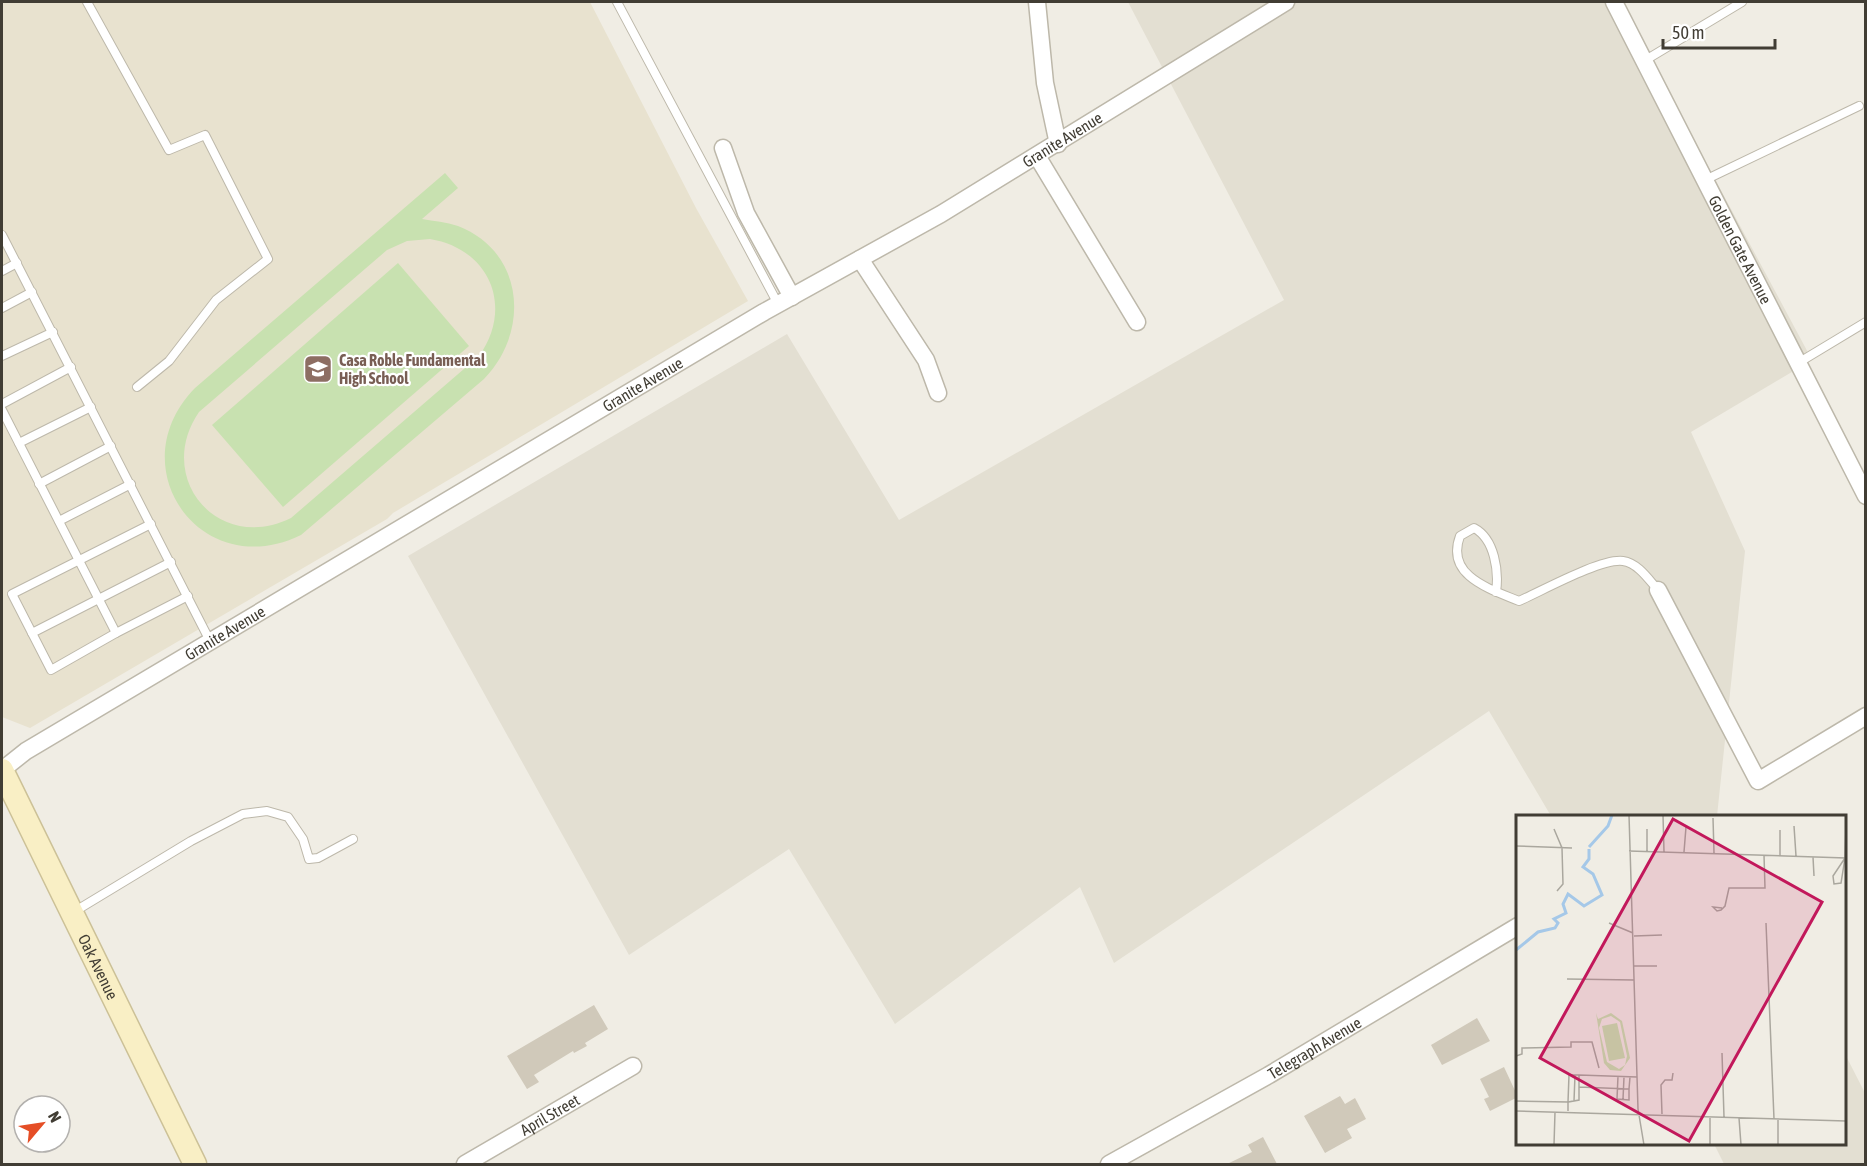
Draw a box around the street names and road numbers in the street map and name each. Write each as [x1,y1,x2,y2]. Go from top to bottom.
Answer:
street label: Granite Avenue [1019,108,1105,171]
street label: Golden Gate Avenue [1705,192,1775,307]
street label: Granite Avenue [599,353,686,415]
street label: Granite Avenue [182,602,268,663]
street label: Oak Avenue [75,931,122,1002]
street label: Telegraph Avenue [1265,1013,1364,1083]
street label: April Street [517,1090,583,1139]

